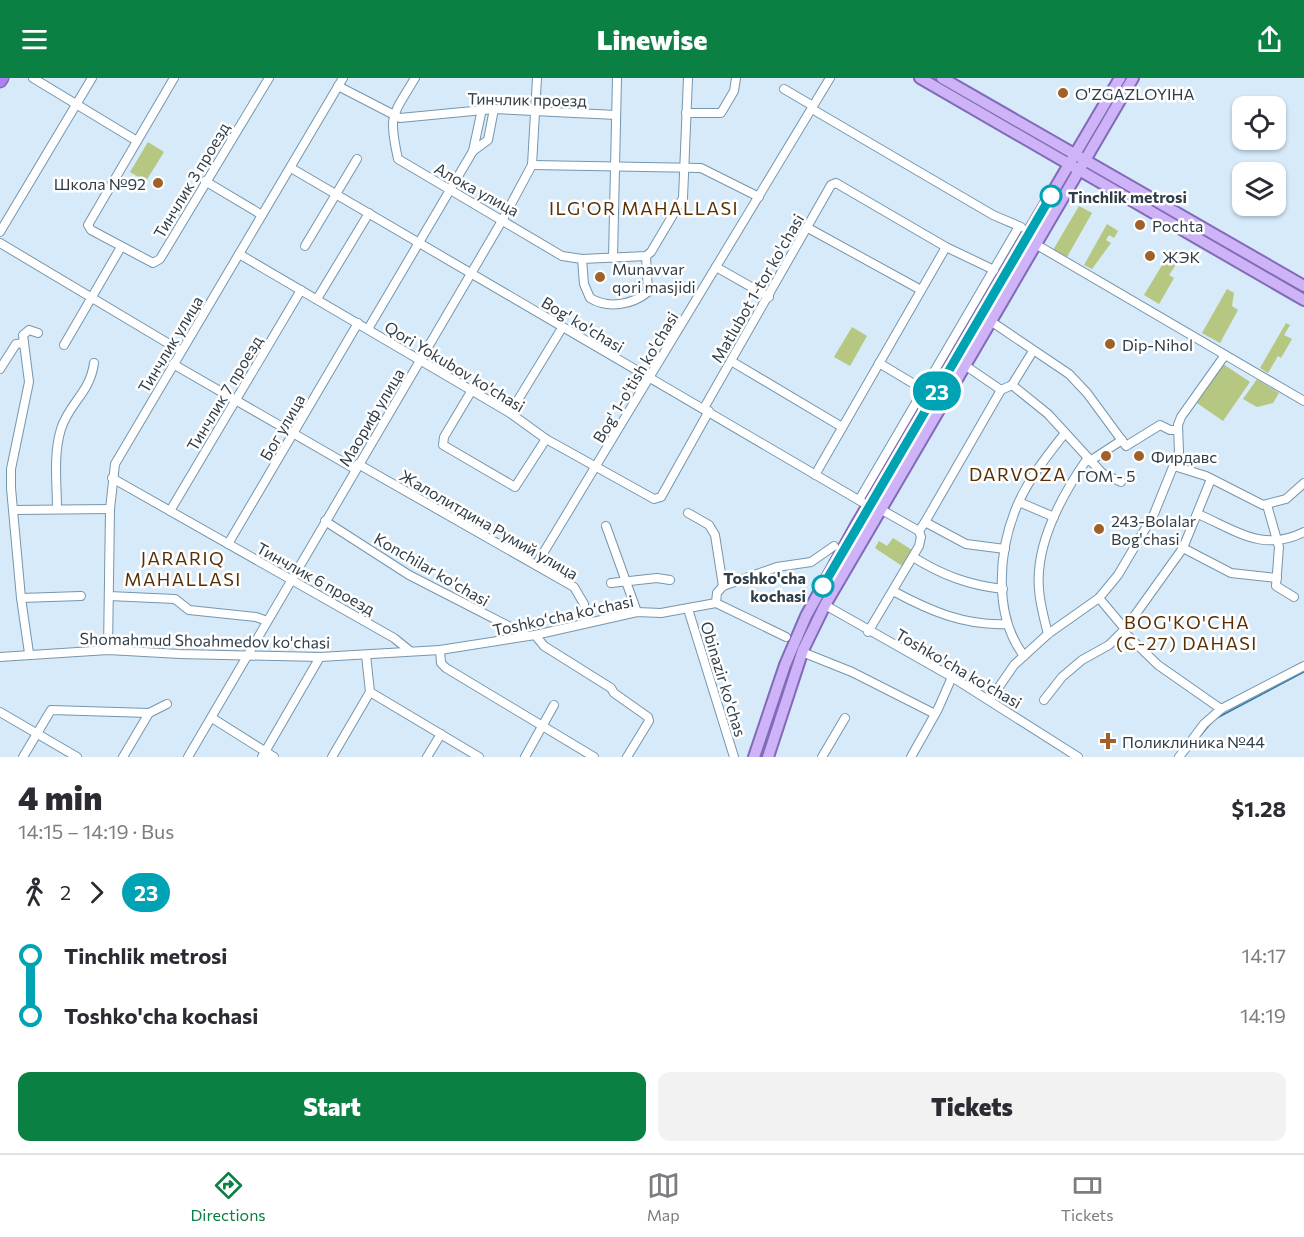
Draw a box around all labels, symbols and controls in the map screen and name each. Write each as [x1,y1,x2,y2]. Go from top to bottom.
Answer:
icon: menu [18,23,51,56]
text: Linewise [597,23,707,56]
icon: share [1253,23,1286,56]
place label: O'ZGAZLOYIHA [1075,84,1195,103]
marker: O'ZGAZLOYIHA [1056,86,1070,100]
street label: Тинчлик проезд [467,88,587,110]
map controls [1232,96,1286,216]
button: locate [1232,96,1286,150]
street label: Тинчлик 3 проезд [149,118,233,241]
street label: Алока улица [431,158,523,220]
button: layers [1232,162,1286,216]
place label: Школа №92 [54,174,146,193]
marker: Школа №92 [151,176,165,190]
marker: Tinchlik metrosi [1040,185,1062,207]
place label: Tinchlik metrosi [1068,187,1187,206]
district label: ILG'OR MAHALLASI [549,197,739,219]
street label: Matlubot 1-tor ko'chasi [707,210,807,366]
place label: Pochta [1152,216,1203,235]
marker: Pochta [1133,218,1147,232]
place label: ЖЭК [1162,247,1201,266]
marker: ЖЭК [1143,249,1157,263]
place label: Munavvar qori masjidi [612,259,696,296]
marker: Munavvar qori masjidi [593,270,607,284]
street label: Тинчлик улица [134,292,206,396]
street label: Bog' ko'chasi [538,292,628,356]
street label: Bog' 1-o'tish ko'chasi [588,308,682,446]
street label: Qori Yokubov ko'chasi [381,317,529,415]
street label: Тинчлик 7 проезд [182,332,266,454]
place label: Dip-Nihol [1122,335,1193,354]
marker: Dip-Nihol [1103,337,1117,351]
street label: Маориф улица [334,365,408,469]
line badge: 23 [910,372,964,410]
text: 23 [925,379,949,404]
street label: Бог улица [255,390,309,464]
place label: Фирдавс [1151,447,1217,466]
marker: ГОМ - 5 [1099,449,1113,463]
marker: Фирдавс [1132,449,1146,463]
district label: DARVOZA [969,463,1067,485]
street label: Жалолитдина Румий улица [396,465,582,583]
place label: ГОМ - 5 [1077,466,1135,485]
place label: 243-Bolalar Bog'chasi [1111,511,1197,548]
marker: 243-Bolalar Bog'chasi [1092,522,1106,536]
street label: Konchilar ko'chasi [371,528,493,610]
street label: Тинчлик 6 проезд [254,538,379,619]
district label: JARARIQ MAHALLASI [124,547,242,590]
place label: Toshko'cha kochasi [723,568,806,605]
marker: Toshko'cha kochasi [812,575,834,597]
street label: Toshkoʻcha koʻchasi [491,591,635,639]
district label: BOG'KO'CHA (C-27) DAHASI [1116,611,1258,654]
street label: Obinazir ko'chas [697,619,751,739]
street label: Toshko'cha ko'chasi [893,624,1025,712]
street label: Shomahmud Shoahmedov ko'chasi [80,628,330,652]
marker: Поликлиника №44 [1099,732,1117,750]
place label: Поликлиника №44 [1122,732,1265,751]
text: 4 min [18,776,102,817]
text: $1.28 [1232,795,1286,822]
text: 14:15 – 14:19 · Bus [18,819,174,843]
icon: walk [18,876,51,909]
icon: forward [80,876,113,909]
text: 2 [60,880,71,904]
text: 23 [134,880,158,905]
text: Tinchlik metrosi [64,942,227,969]
text: 14:17 [1242,943,1286,967]
text: Toshko'cha kochasi [64,1002,258,1029]
text: 14:19 [1240,1003,1286,1027]
button: Start [18,1072,646,1141]
button: Tickets [658,1072,1286,1141]
tab: Directions [191,1169,266,1224]
tab: Map [647,1169,680,1224]
tab: Tickets [1061,1169,1113,1224]

